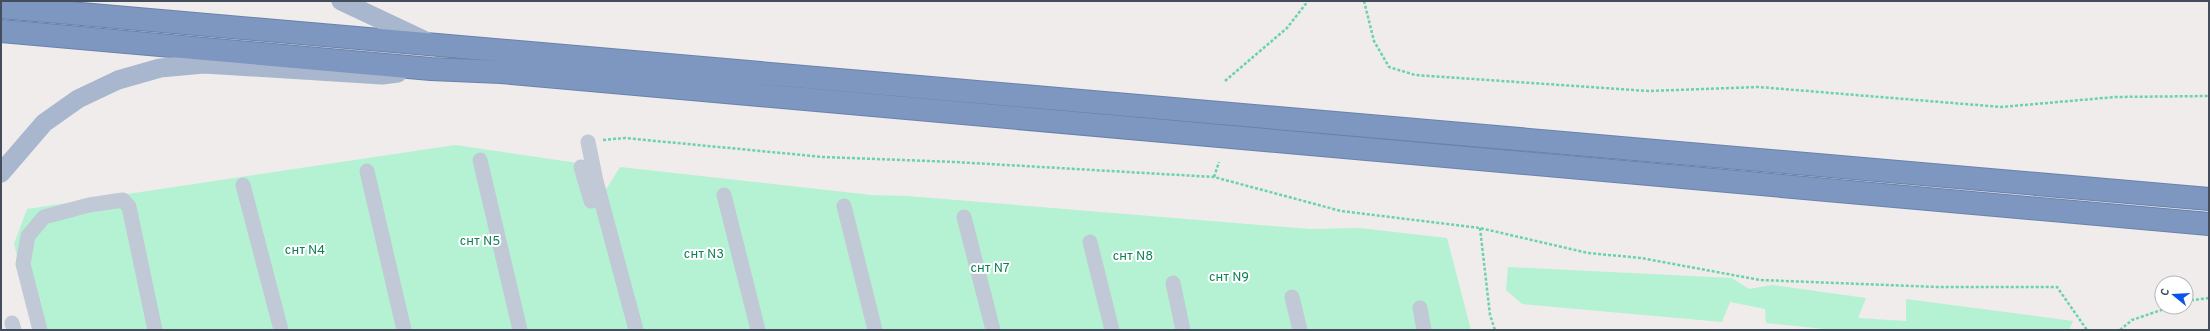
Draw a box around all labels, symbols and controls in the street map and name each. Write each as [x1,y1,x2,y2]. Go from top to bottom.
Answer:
park label: снт N5 [460,234,500,250]
park label: снт N4 [285,243,325,259]
park label: снт N3 [684,247,724,263]
park label: снт N8 [1113,249,1153,265]
park label: снт N7 [970,261,1010,277]
park label: снт N9 [1209,270,1249,286]
north arrow [2154,275,2194,315]
text: С [2158,287,2173,298]

